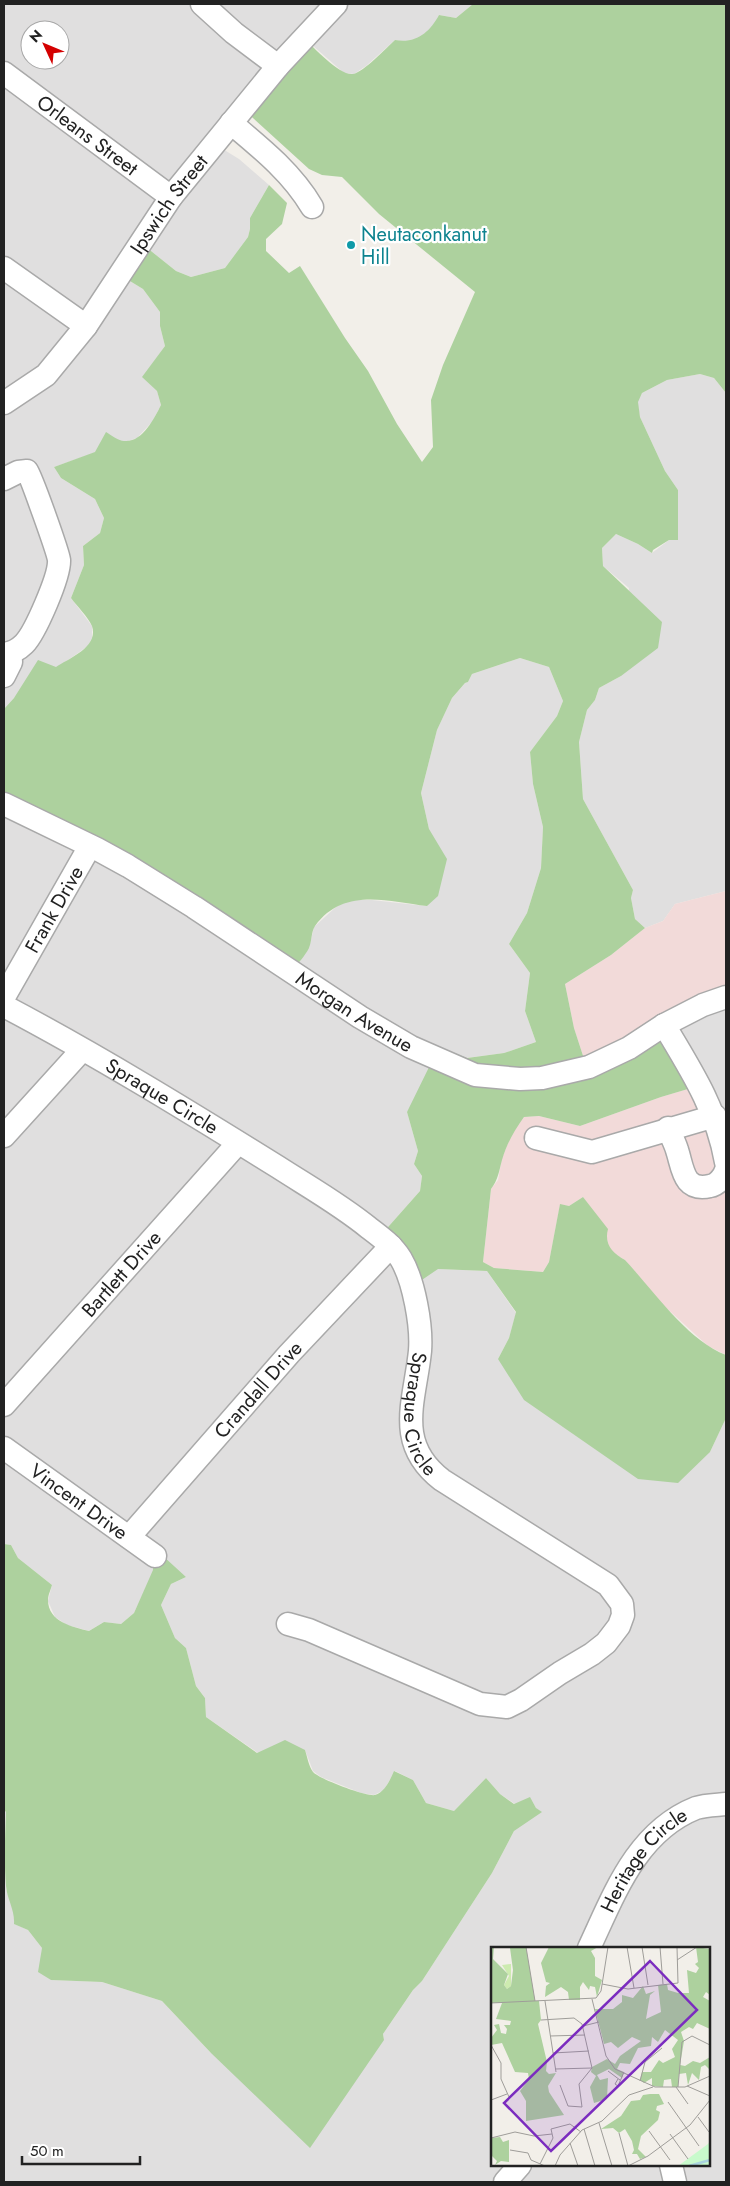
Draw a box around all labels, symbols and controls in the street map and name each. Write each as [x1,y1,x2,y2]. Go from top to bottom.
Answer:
north arrow [20,20,70,70]
text: N [25,25,47,47]
street label: Orleans Street [31,88,144,182]
street label: Ipswich Street [123,148,215,260]
place label: Neutaconkanut Hill [361,220,487,272]
marker: Neutaconkanut Hill [345,239,357,251]
street label: Frank Drive [18,860,90,958]
street label: Morgan Avenue [290,964,418,1060]
street label: Spraque Circle [100,1051,224,1141]
street label: Bartlett Drive [75,1224,168,1323]
street label: Crandall Drive [207,1334,309,1445]
street label: Spraque Circle [397,1350,444,1482]
street label: Vincent Drive [24,1456,134,1547]
street label: Heritage Circle [593,1800,693,1917]
inset map [491,1947,710,2166]
scale bar [22,2134,140,2166]
text: 50 m [30,2140,64,2162]

